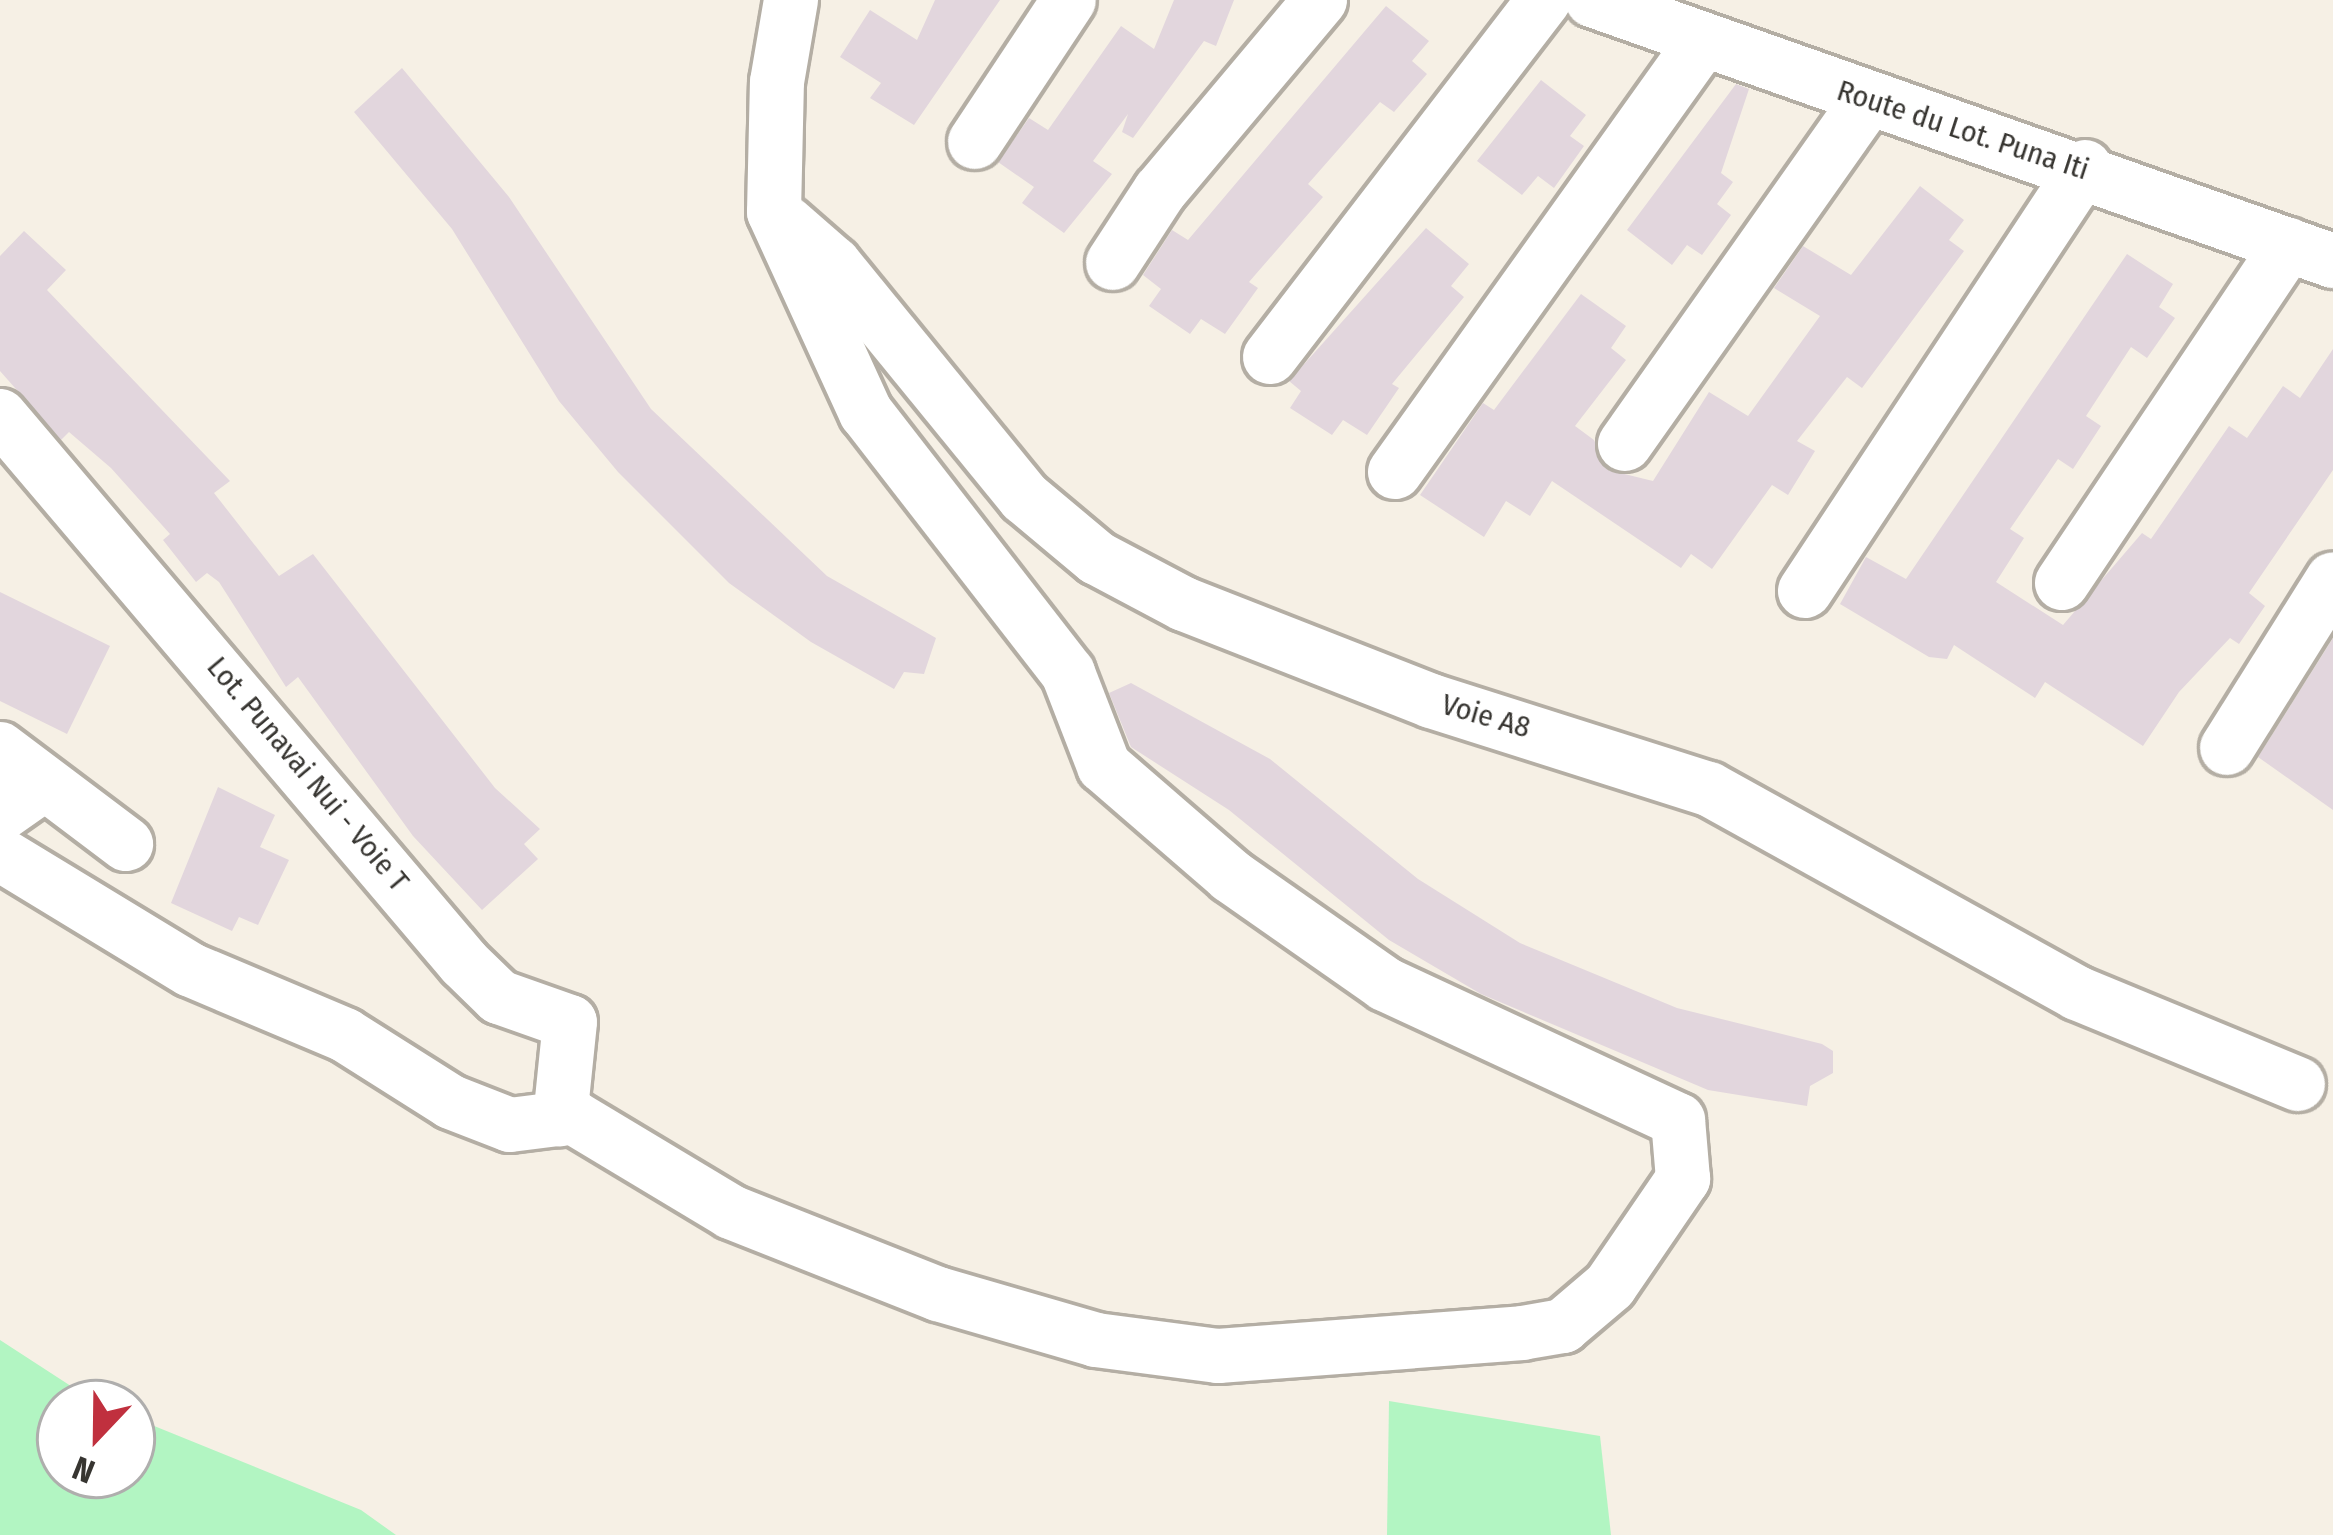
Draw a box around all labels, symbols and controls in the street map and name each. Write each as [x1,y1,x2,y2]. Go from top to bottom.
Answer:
street label: Route du Lot. Puna Iti [1833,72,2093,188]
street label: Lot. Punavai Nui - Voie T [199,649,417,899]
street label: Voie A8 [1438,686,1534,746]
north arrow [36,1379,156,1499]
text: N [67,1447,100,1492]

